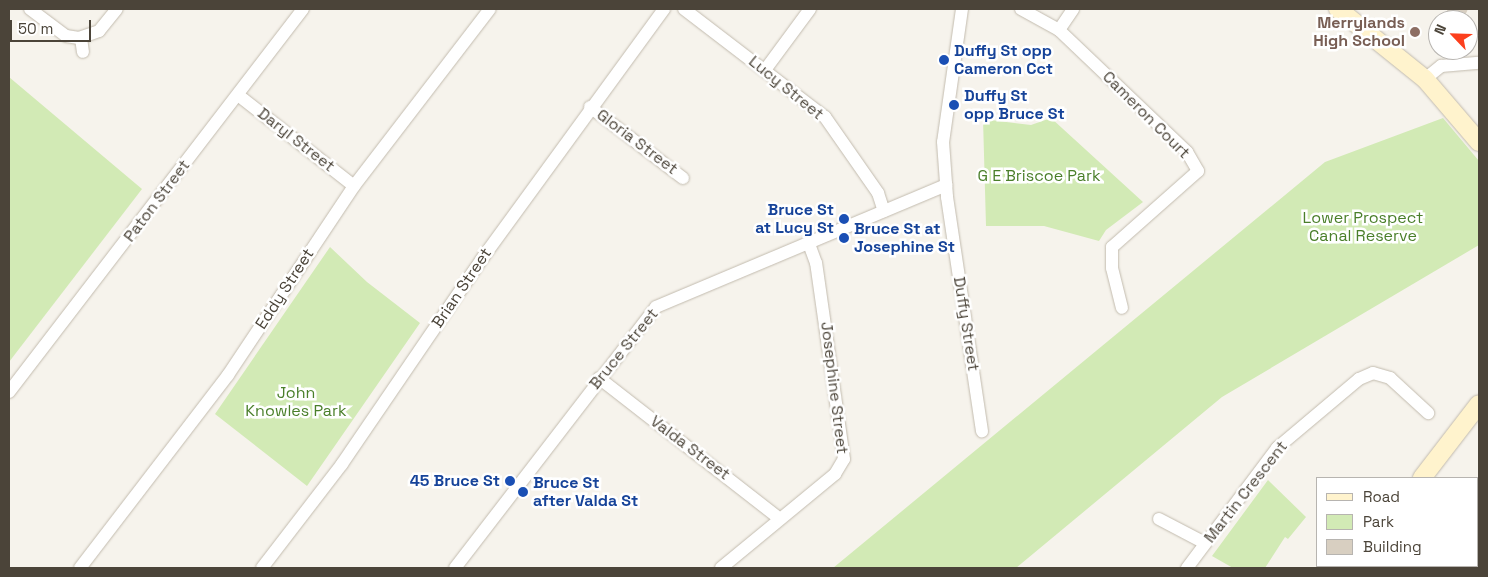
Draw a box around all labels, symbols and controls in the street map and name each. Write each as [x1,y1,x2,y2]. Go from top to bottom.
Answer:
scale bar [12,10,94,42]
north arrow [1428,10,1478,60]
place label: Merrylands High School [1313,13,1405,51]
text: 50 m [18,19,53,38]
text: N [1430,21,1450,37]
marker: Merrylands High School [1409,26,1421,38]
place label: Duffy St opp Cameron Cct [954,41,1053,79]
street label: Lucy Street [745,52,827,124]
marker: Duffy St opp Cameron Cct [938,54,950,66]
street label: Cameron Court [1098,67,1194,163]
place label: Duffy St opp Bruce St [964,86,1065,124]
marker: Duffy St opp Bruce St [948,99,960,111]
street label: Daryl Street [254,104,338,176]
street label: Gloria Street [593,105,681,179]
street label: Paton Street [120,156,194,246]
park label: G E Briscoe Park [977,166,1101,186]
place label: Bruce St at Lucy St [755,200,834,238]
park label: Lower Prospect Canal Reserve [1303,208,1423,246]
marker: Bruce St at Lucy St [838,213,850,225]
place label: Bruce St at Josephine St [854,219,955,257]
marker: Bruce St at Josephine St [838,232,850,244]
street label: Brian Street [428,244,496,332]
street label: Eddy Street [252,245,318,333]
street label: Duffy Street [949,275,983,373]
street label: Bruce Street [586,305,662,393]
street label: Josephine Street [816,321,852,455]
park label: John Knowles Park [245,383,347,421]
street label: Valda Street [646,412,734,484]
street label: Martin Crescent [1200,437,1292,547]
place label: 45 Bruce St [410,471,500,491]
place label: Bruce St after Valda St [533,473,639,511]
marker: 45 Bruce St [504,475,516,487]
legend [1316,477,1478,567]
marker: Bruce St after Valda St [517,486,529,498]
text: Road [1363,487,1400,506]
text: Park [1363,512,1394,531]
text: Building [1363,537,1422,556]

